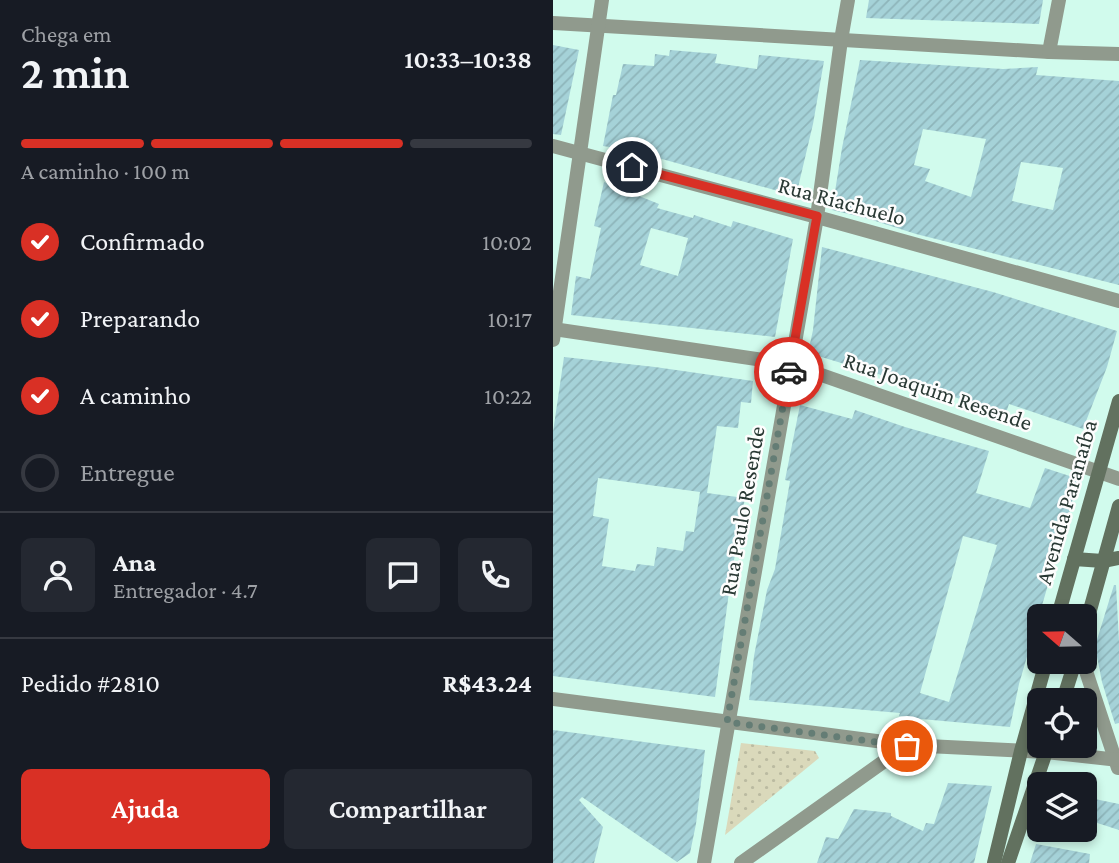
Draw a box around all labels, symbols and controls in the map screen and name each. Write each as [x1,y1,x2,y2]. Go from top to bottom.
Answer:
text: Chega em [21,21,112,47]
text: 10:33–10:38 [404,45,532,74]
text: 2 min [21,47,129,98]
pin [602,137,662,197]
icon: home [613,148,651,186]
text: A caminho · 100 m [21,158,190,184]
street label: Rua Riachuelo [776,172,908,230]
icon: check [21,223,59,261]
text: Confirmado [80,227,205,256]
text: 10:02 [482,229,532,255]
icon: check [21,300,59,338]
text: Preparando [80,304,200,333]
text: 10:17 [488,306,532,332]
courier [754,337,824,407]
street label: Rua Joaquim Resende [840,347,1036,435]
icon: car [770,353,808,391]
icon: check [21,377,59,415]
text: A caminho [80,381,191,410]
text: 10:22 [484,383,532,409]
street label: Avenida Paranaíba [1030,416,1102,587]
street label: Rua Paulo Resende [714,424,770,598]
text: Entregue [80,458,175,487]
button: person [21,538,95,612]
button: chat [366,538,440,612]
button: phone [458,538,532,612]
text: Ana [113,548,156,577]
text: Entregador · 4.7 [113,577,258,603]
north arrow [1027,604,1097,674]
map controls [1027,604,1097,842]
text: Pedido #2810 [21,669,160,698]
text: R$43.24 [443,669,532,698]
button: locate [1027,688,1097,758]
pin [877,716,937,776]
icon: bag [888,727,926,765]
button: Ajuda [21,769,270,849]
button: Compartilhar [284,769,532,849]
button: layers [1027,772,1097,842]

